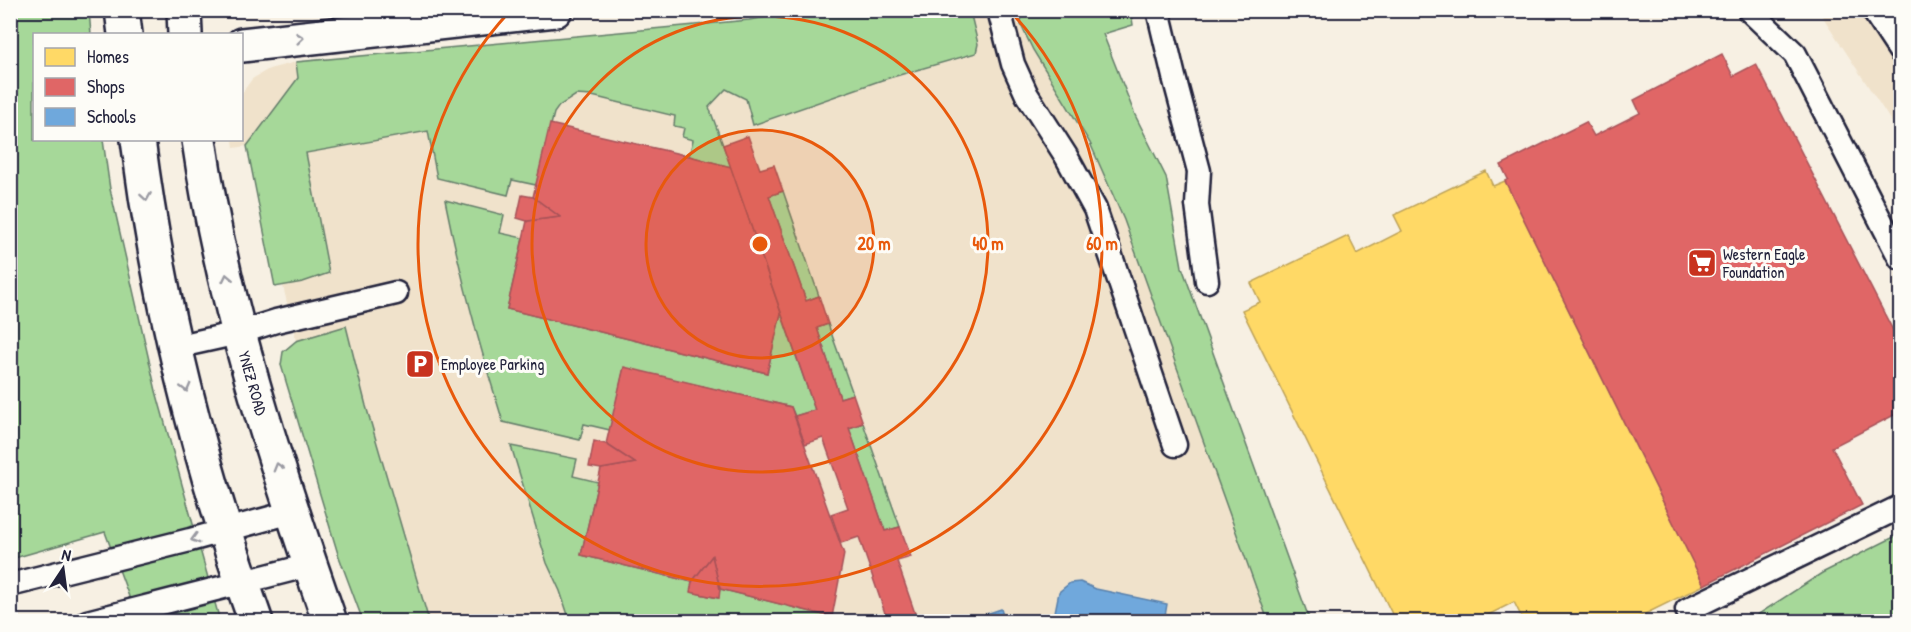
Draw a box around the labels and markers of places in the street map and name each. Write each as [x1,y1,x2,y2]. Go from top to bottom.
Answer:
centre of rings [750,234,770,254]
place label: Western Eagle Foundation [1722,243,1806,283]
supermarket icon: Western Eagle Foundation [1686,247,1718,279]
parking icon: Employee Parking [404,348,436,380]
place label: Employee Parking [441,353,544,375]

